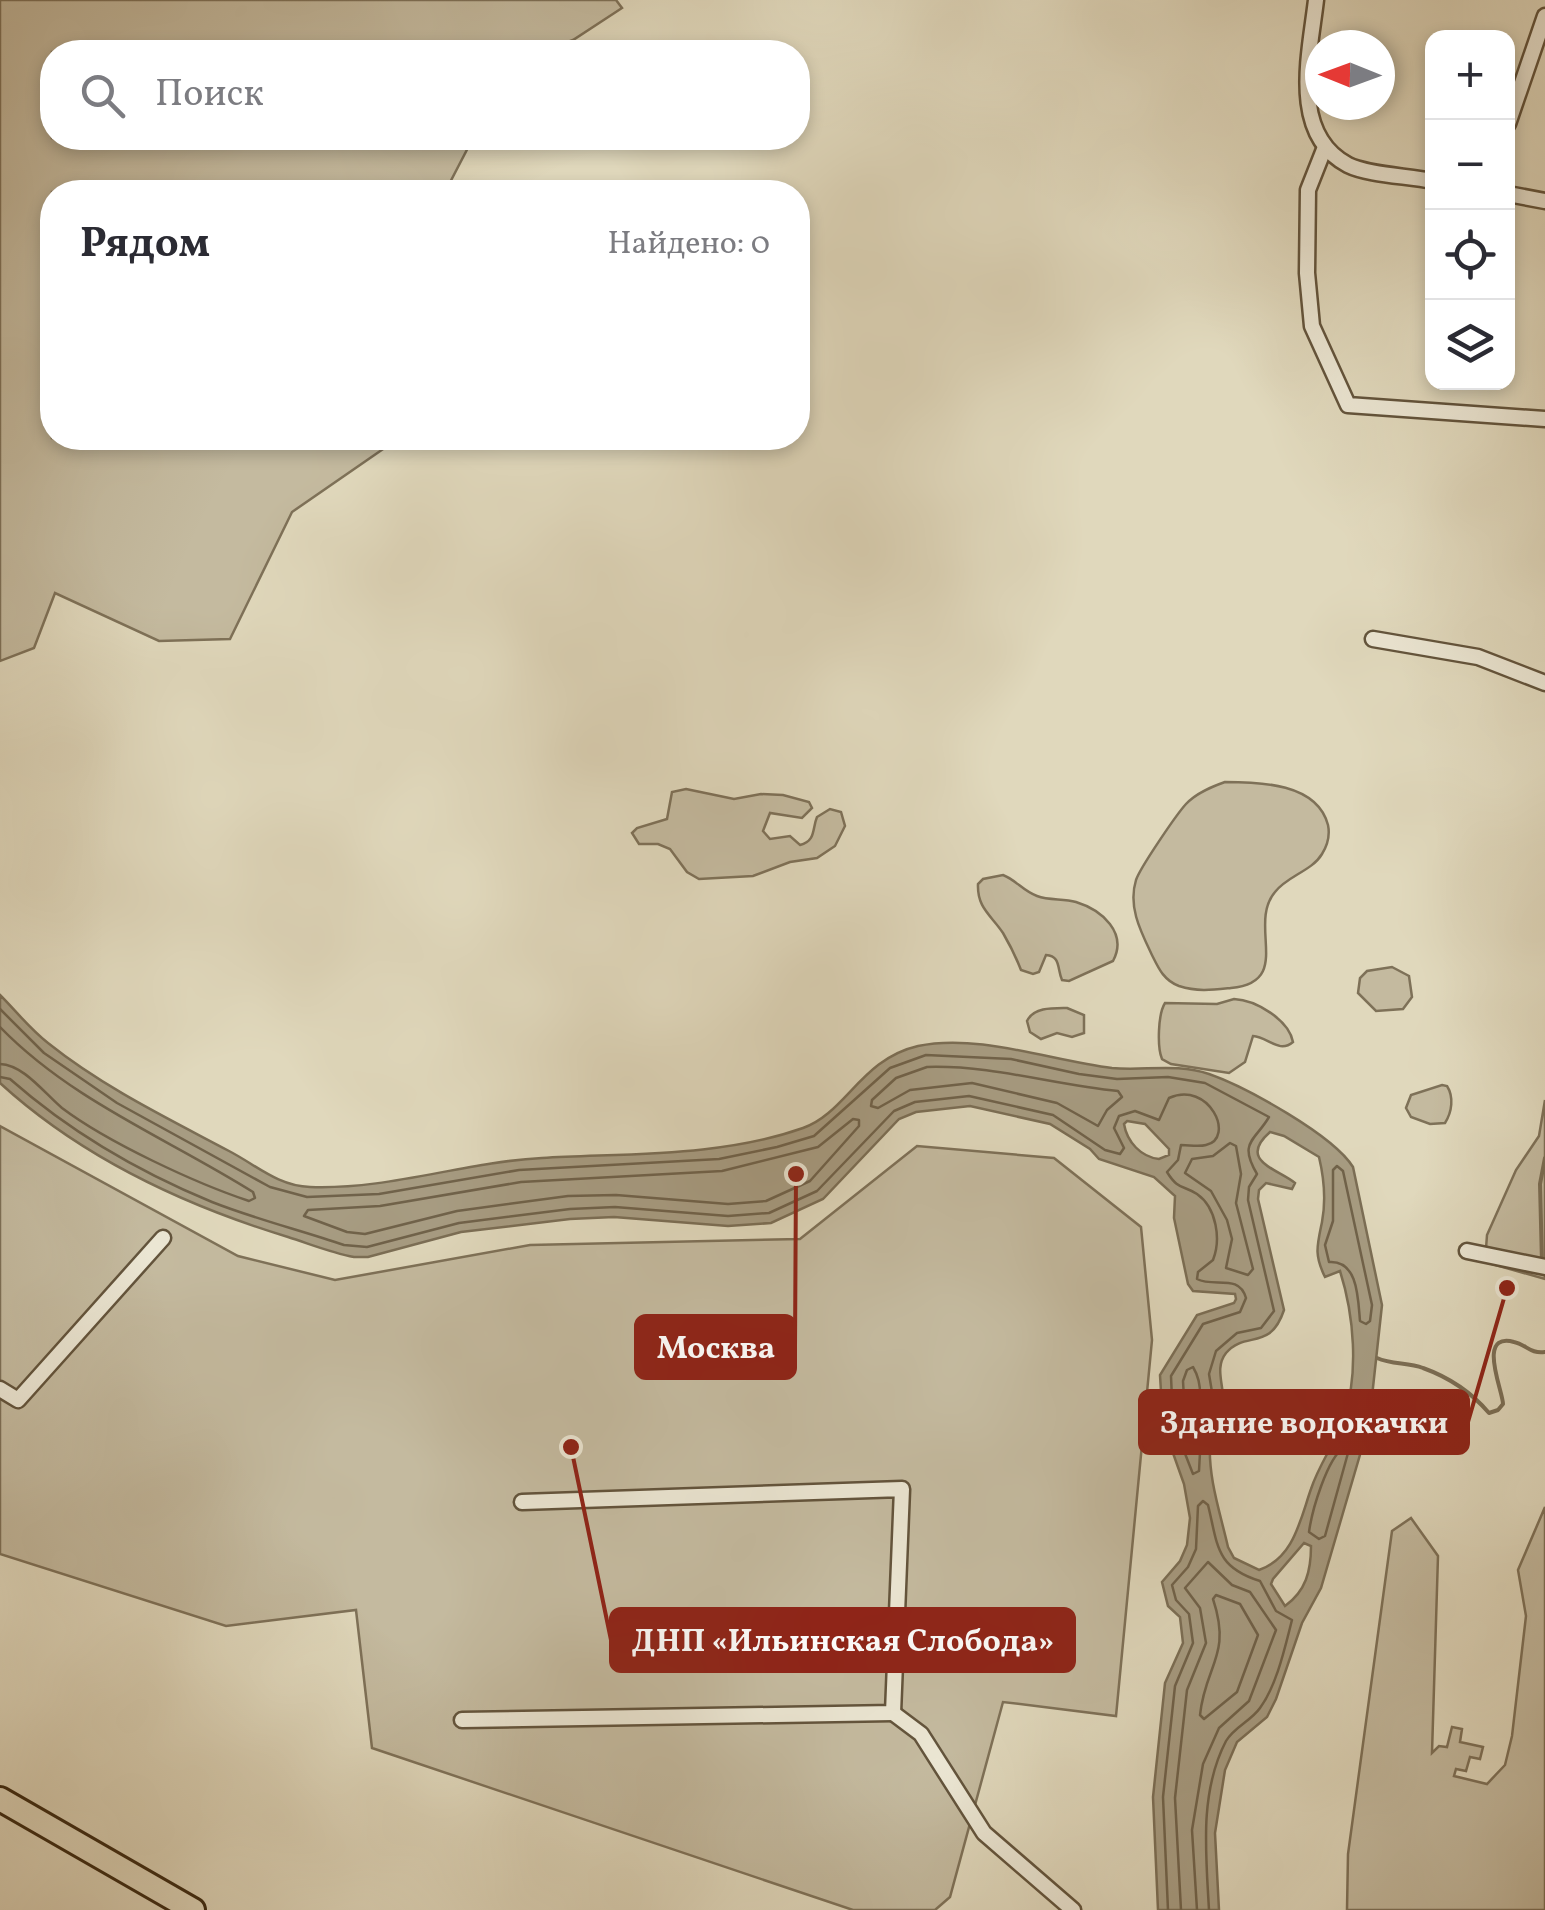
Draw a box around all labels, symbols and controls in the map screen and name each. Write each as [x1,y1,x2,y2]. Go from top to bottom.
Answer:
north arrow [1305,30,1395,120]
map controls [1425,30,1515,390]
button: + [1425,30,1515,120]
search box [40,40,810,150]
icon: search [75,68,130,123]
text: Поиск [155,69,264,122]
button: − [1425,120,1515,210]
button: locate [1425,210,1515,300]
text: Рядом [80,216,210,275]
text: Найдено: 0 [608,223,770,267]
button: layers [1425,300,1515,390]
callout: Москва [636,1316,795,1378]
text: Москва [657,1328,775,1372]
callout: Здание водокачки [1140,1391,1468,1453]
text: Здание водокачки [1160,1403,1448,1447]
callout: ДНП «Ильинская Слобода» [611,1609,1074,1671]
text: ДНП «Ильинская Слобода» [632,1621,1054,1665]

